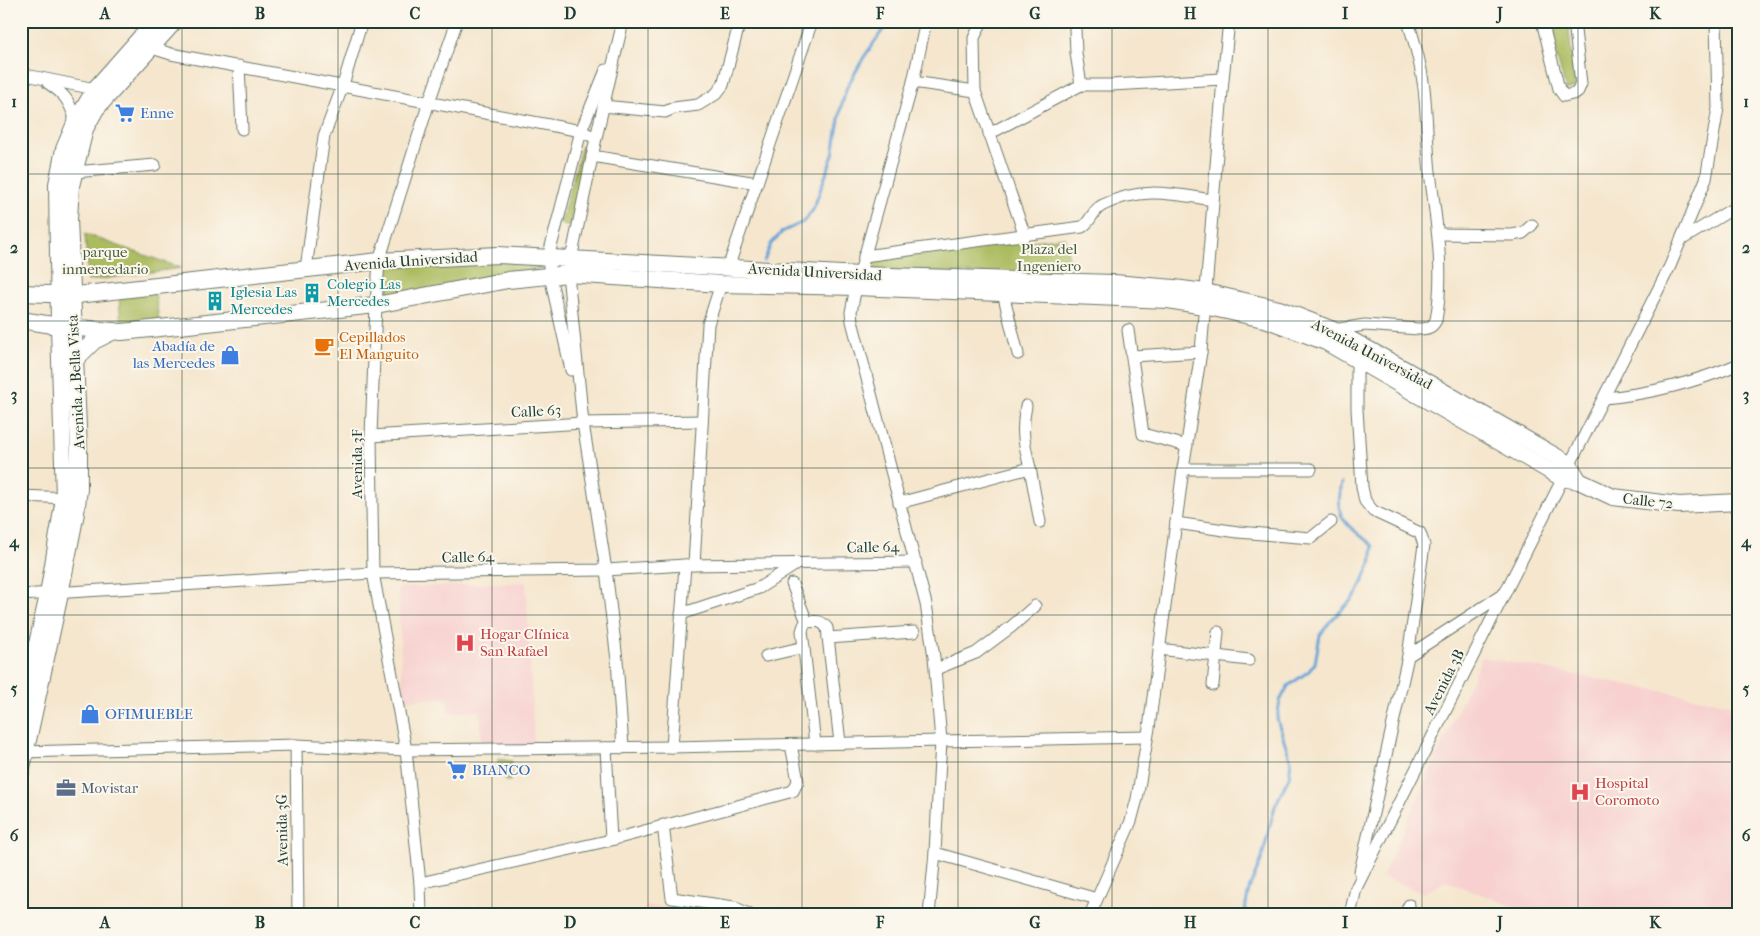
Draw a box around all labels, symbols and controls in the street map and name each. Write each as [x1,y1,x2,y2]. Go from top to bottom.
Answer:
text: A [99,4,111,23]
text: B [255,4,265,23]
text: C [410,4,421,23]
text: D [564,4,576,23]
text: E [720,4,730,23]
text: F [875,4,885,23]
text: G [1029,4,1041,23]
text: H [1184,4,1197,23]
text: I [1342,4,1349,23]
text: J [1495,4,1503,24]
text: K [1649,4,1662,23]
text: 1 [11,92,17,111]
text: 1 [1743,92,1749,111]
supermarket icon: Enne [114,102,136,124]
place label: Enne [140,104,174,122]
text: 2 [10,238,18,257]
text: 2 [1742,238,1750,257]
park label: Plaza del Ingeniero [1017,240,1082,275]
park label: parque inmercedario [62,243,149,278]
street label: Avenida Universidad [342,247,479,275]
street label: Avenida Universidad [747,259,883,285]
place label: Colegio Las Mercedes [327,275,401,310]
building icon: Colegio Las Mercedes [301,282,323,304]
place label: Iglesia Las Mercedes [230,283,297,318]
building icon: Iglesia Las Mercedes [204,290,226,312]
street label: Avenida 4 Bella Vista [63,313,89,451]
street label: Avenida Universidad [1308,314,1436,394]
place label: Cepillados El Manguito [339,328,419,363]
cafe icon: Cepillados El Manguito [313,335,335,357]
place label: Abadía de las Mercedes [132,337,216,372]
shop icon: Abadía de las Mercedes [219,344,241,366]
text: 3 [11,385,17,405]
text: 3 [1743,385,1749,405]
street label: Calle 63 [510,401,562,421]
street label: Avenida 3F [348,429,366,500]
street label: Calle 72 [1622,489,1674,513]
text: 4 [8,532,20,552]
text: 4 [1740,532,1752,552]
street label: Calle 64 [846,538,901,556]
street label: Calle 64 [441,548,496,566]
place label: Hogar Clínica San Rafael [480,625,570,660]
hospital icon: Hogar Clínica San Rafael [454,632,476,654]
street label: Avenida 3B [1419,646,1468,719]
text: 5 [11,679,18,698]
text: 5 [1743,679,1750,698]
shop icon: OFIMUEBLE [79,703,101,725]
place label: OFIMUEBLE [105,705,193,723]
supermarket icon: BIANCO [446,759,468,781]
place label: BIANCO [472,761,531,779]
place label: Hospital Coromoto [1595,774,1660,809]
office icon: Movistar [55,777,77,799]
place label: Movistar [81,779,139,797]
hospital icon: Hospital Coromoto [1569,781,1591,803]
street label: Avenida 3G [272,793,292,867]
text: 6 [10,826,19,845]
text: 6 [1742,826,1751,845]
text: A [99,913,111,932]
text: B [255,913,265,932]
text: C [410,913,421,932]
text: D [564,913,576,932]
text: E [720,913,730,932]
text: F [875,913,885,932]
text: G [1029,913,1041,932]
text: H [1184,913,1197,932]
text: I [1342,913,1349,932]
text: J [1495,913,1503,933]
text: K [1649,913,1662,932]

